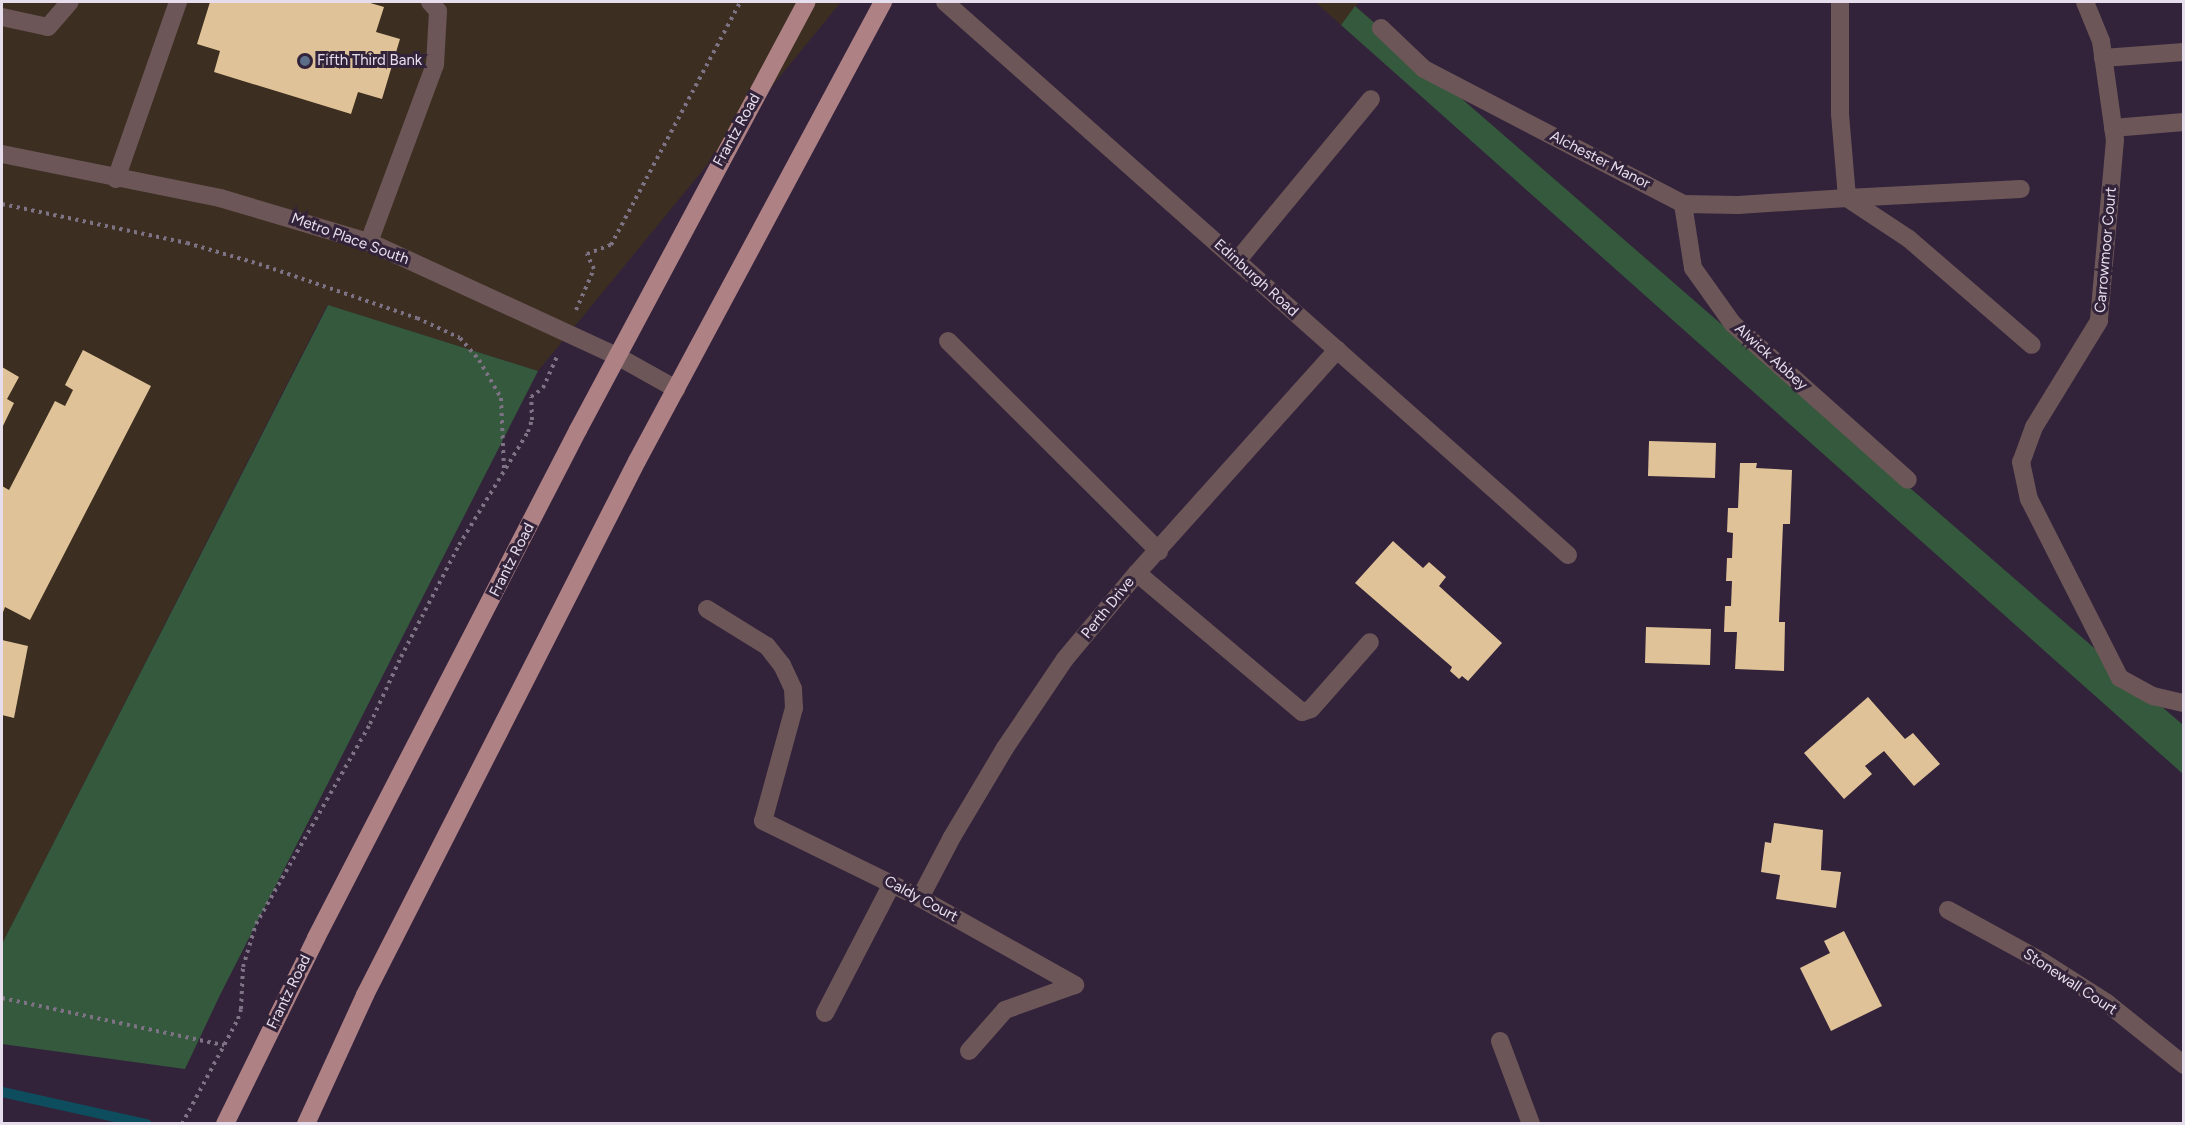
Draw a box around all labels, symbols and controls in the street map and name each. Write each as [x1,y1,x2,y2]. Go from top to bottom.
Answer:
place label: Fifth Third Bank [317,52,422,70]
marker: Fifth Third Bank [298,54,312,68]
street label: Frantz Road [710,90,764,170]
street label: Alchester Manor [1547,127,1653,193]
street label: Carrowmoor Court [2092,186,2120,314]
street label: Metro Place South [289,209,411,269]
street label: Edinburgh Road [1210,235,1302,321]
street label: Alwick Abbey [1731,320,1811,394]
street label: Frantz Road [486,520,538,600]
street label: Perth Drive [1078,573,1138,643]
street label: Caldy Court [881,872,961,926]
street label: Stonewall Court [2020,945,2120,1019]
street label: Frantz Road [263,952,315,1032]

